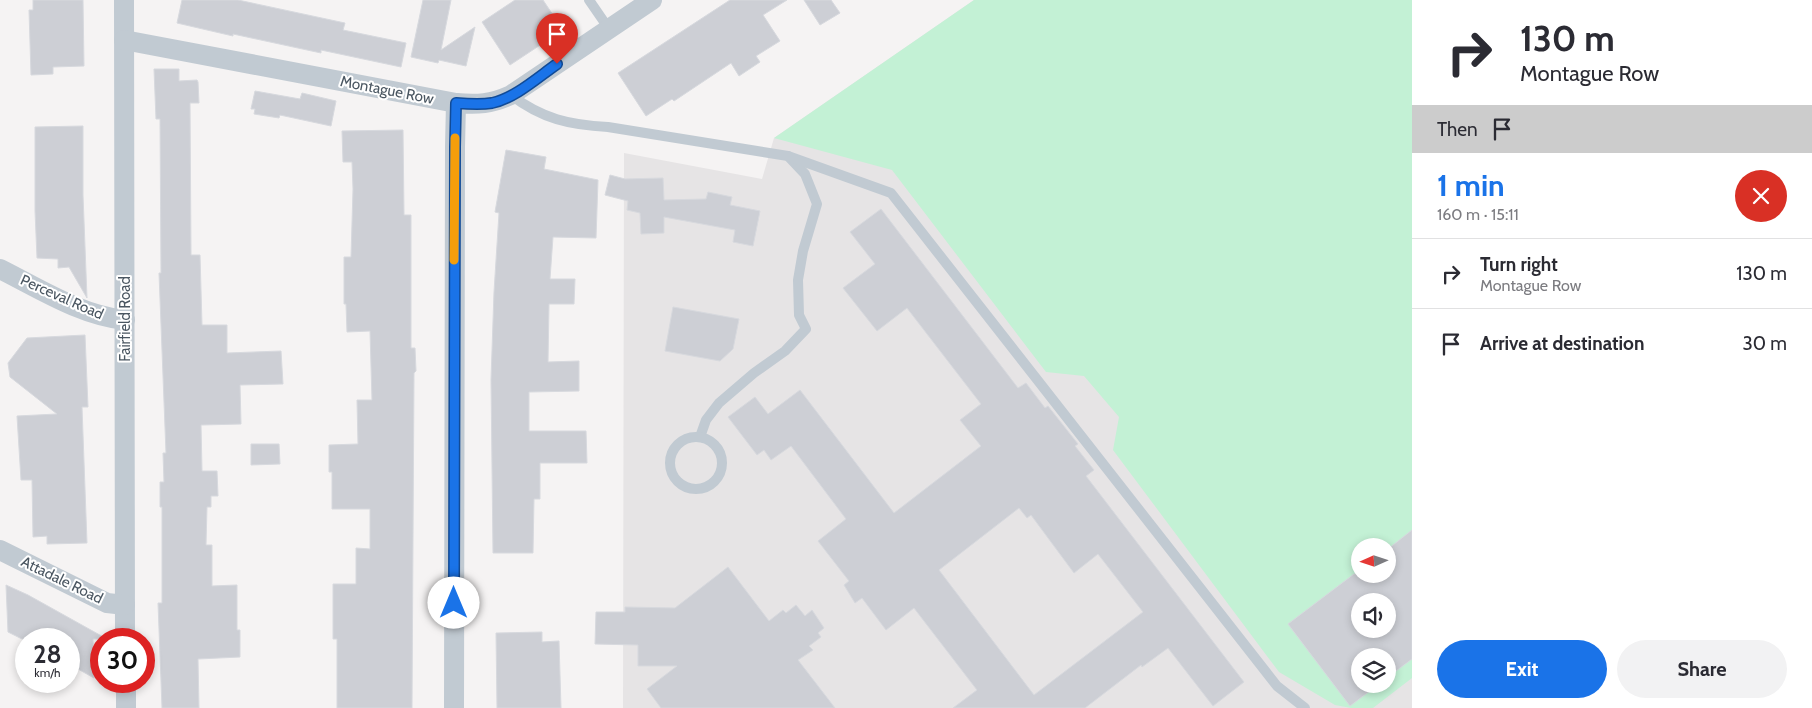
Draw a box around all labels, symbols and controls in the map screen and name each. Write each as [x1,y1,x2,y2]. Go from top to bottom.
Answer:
pin [536,13,578,64]
text: 130 m [1520,17,1615,60]
icon: arrive [543,20,571,48]
icon: right [1437,20,1502,85]
text: Montague Row [1520,60,1659,87]
street label: Montague Row [339,72,435,108]
icon: arrive [1488,115,1516,143]
text: Then [1437,118,1478,141]
text: 1 min [1437,167,1505,204]
button: close [1735,170,1787,222]
text: 160 m · 15:11 [1437,205,1519,224]
text: Turn right [1480,253,1558,276]
icon: right [1437,260,1465,288]
text: 130 m [1736,262,1787,285]
street label: Perceval Road [18,271,106,323]
street label: Fairfield Road [116,276,134,362]
text: Montague Row [1480,276,1581,295]
icon: arrive [1437,330,1465,358]
text: Arrive at destination [1480,332,1644,355]
text: 30 m [1743,332,1787,355]
north arrow [1351,538,1396,582]
map controls [1351,538,1396,693]
street label: Attadale Road [18,552,106,608]
position arrow [427,576,479,628]
button: sound [1351,593,1396,638]
speed limit sign: 30 [90,628,155,693]
text: 28 [33,639,62,669]
button: Exit [1437,640,1607,698]
button: Share [1617,640,1787,698]
button: layers [1351,648,1396,693]
text: km/h [34,665,61,680]

